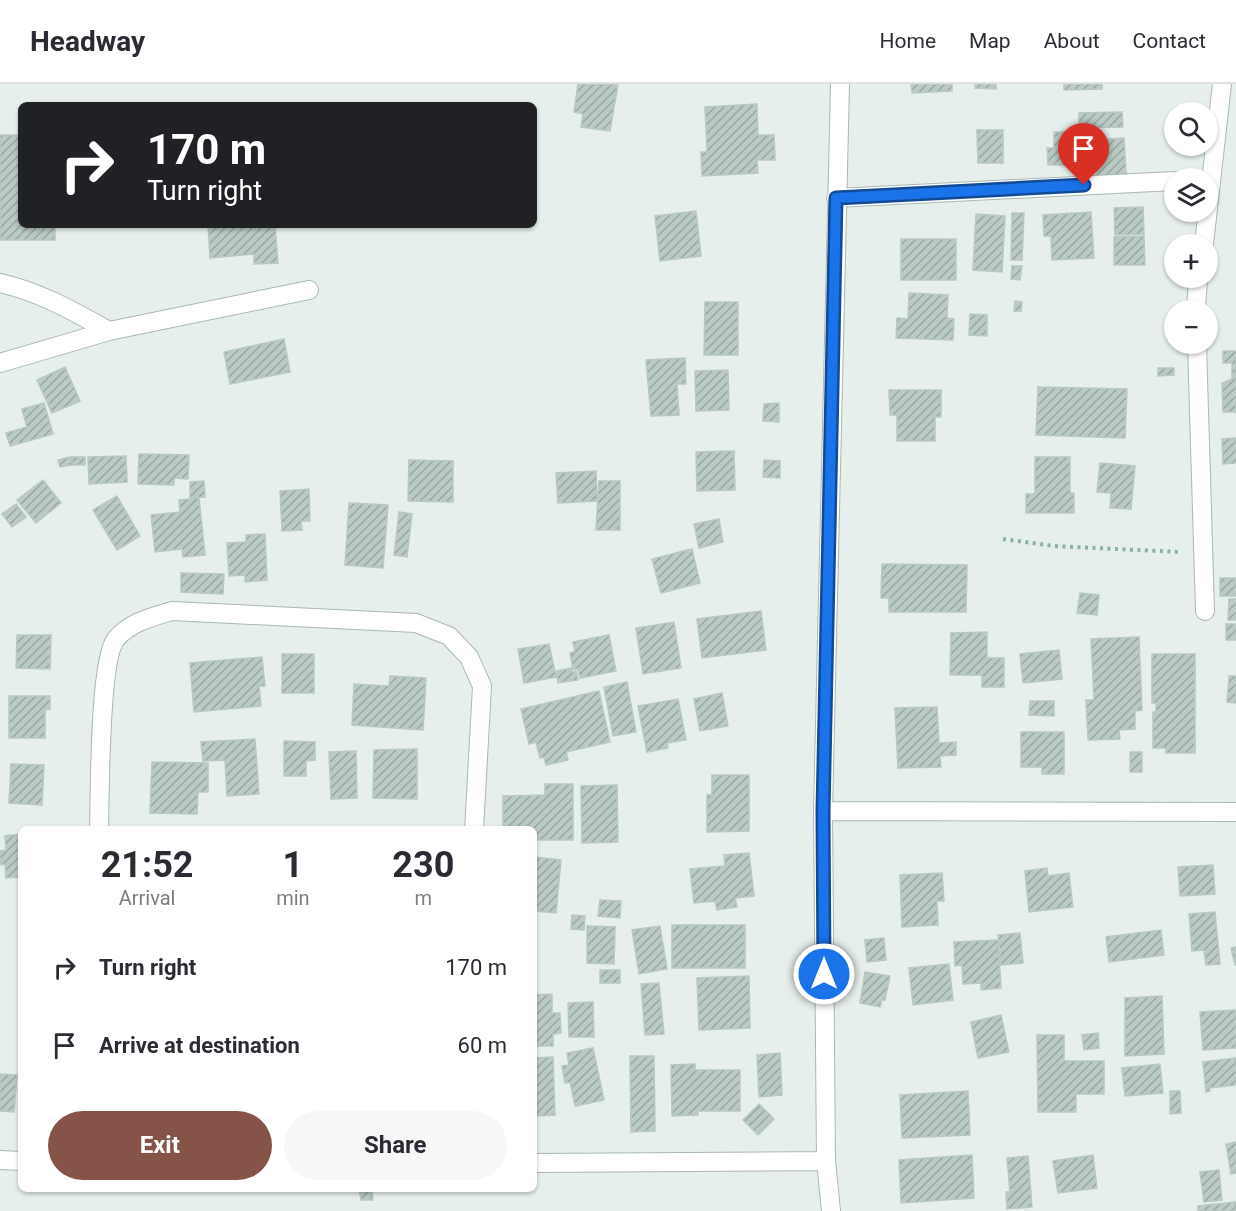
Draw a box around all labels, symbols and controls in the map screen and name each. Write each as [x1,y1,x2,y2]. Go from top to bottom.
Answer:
text: Headway [30,25,145,58]
text: Home [880,29,936,53]
text: Map [969,29,1011,53]
text: About [1044,29,1100,53]
text: Contact [1133,29,1206,53]
map controls [1164,102,1218,354]
button: search [1164,102,1218,156]
pin [1058,123,1109,185]
text: 170 m [147,125,266,174]
icon: right [48,126,126,204]
icon: arrive [1067,132,1100,165]
button: layers [1164,168,1218,222]
text: Turn right [147,175,262,207]
button: + [1164,234,1218,288]
button: − [1164,300,1218,354]
text: 21:52 [101,844,193,886]
text: 1 [283,844,303,886]
text: 230 [392,844,454,886]
text: Arrival [119,886,175,910]
text: min [276,886,310,910]
text: m [415,886,432,910]
position arrow [792,942,856,1006]
icon: right [48,951,81,984]
text: Turn right [99,955,196,980]
text: 170 m [445,955,507,980]
icon: arrive [48,1029,81,1062]
text: Arrive at destination [99,1033,300,1058]
text: 60 m [458,1033,507,1058]
button: Exit [48,1111,272,1180]
button: Share [284,1111,507,1180]

